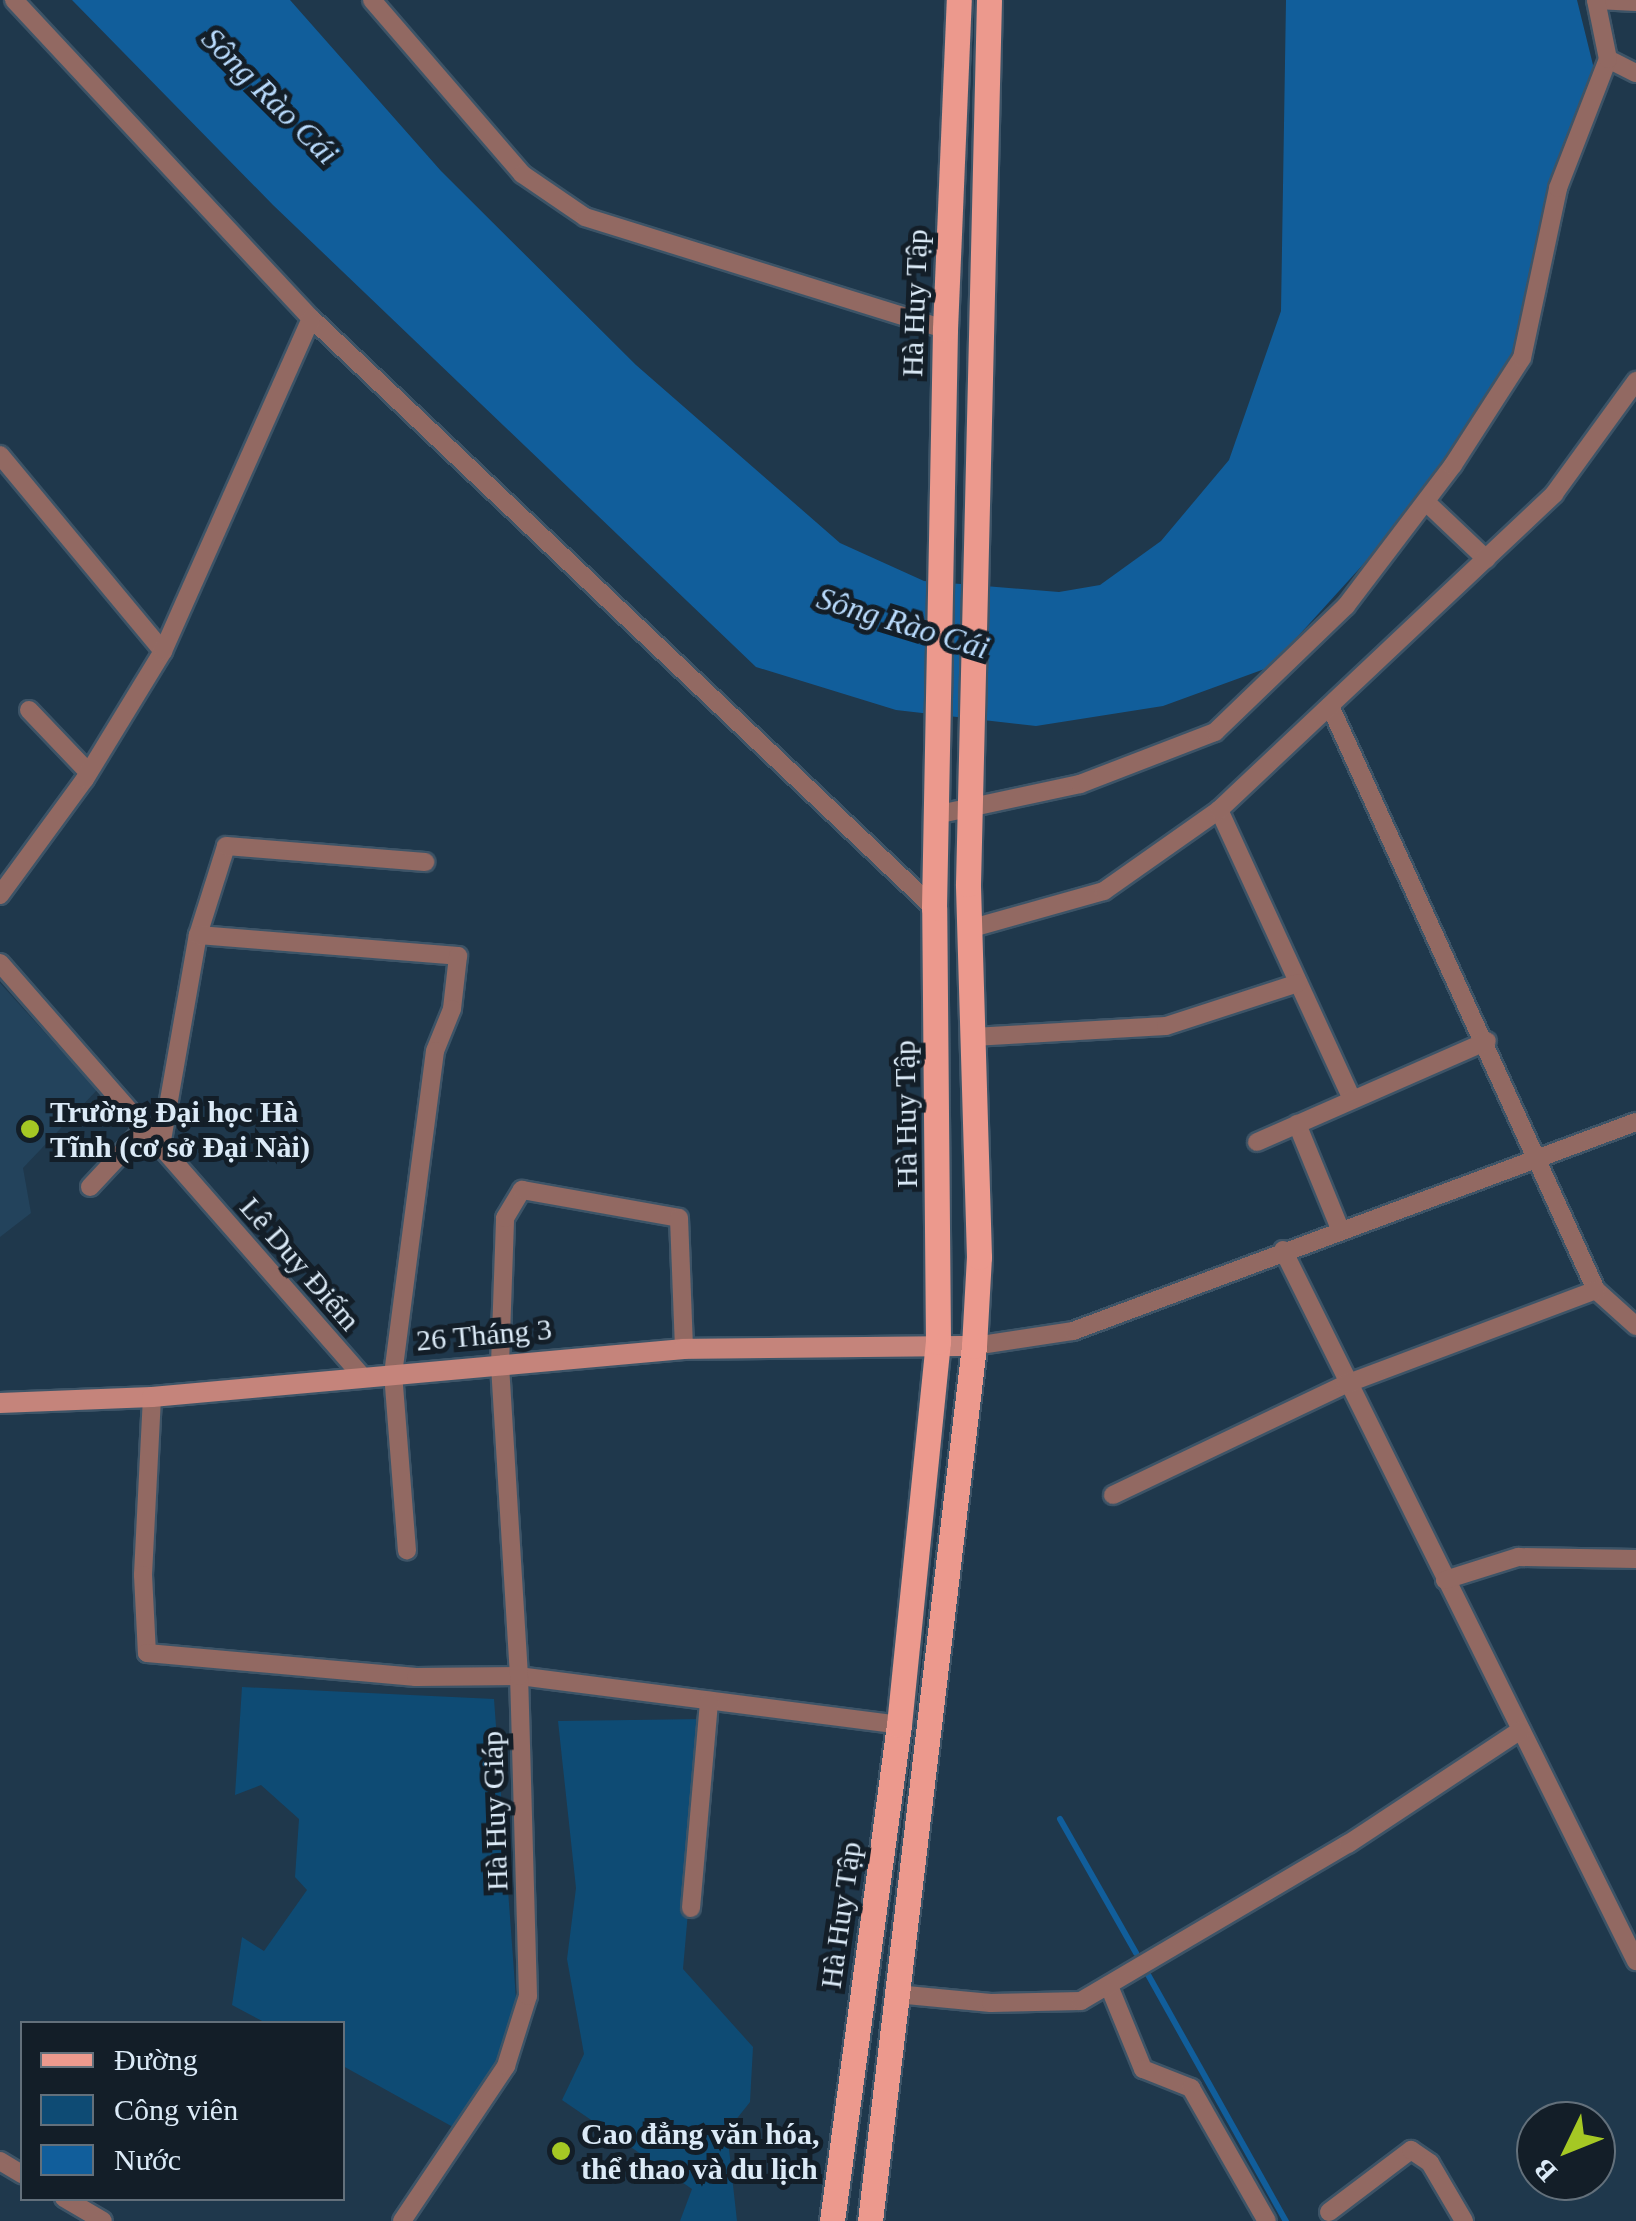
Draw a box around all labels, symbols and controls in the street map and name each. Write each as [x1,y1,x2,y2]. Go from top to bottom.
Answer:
water label: Sông Rào Cái [194,20,346,172]
street label: Hà Huy Tập [894,228,936,378]
water label: Sông Rào Cái [812,579,994,667]
street label: Hà Huy Tập [887,1040,925,1188]
place label: Trường Đại học Hà Tĩnh (cơ sở Đại Nài) [50,1094,310,1164]
marker: Trường Đại học Hà Tĩnh (cơ sở Đại Nài) [19,1118,41,1140]
street label: Lê Duy Điếm [232,1190,368,1338]
street label: 26 Tháng 3 [414,1311,554,1359]
street label: Hà Huy Giáp [474,1730,516,1892]
street label: Hà Huy Tập [813,1839,869,1991]
legend [20,2021,345,2201]
text: Đường [114,2043,198,2076]
text: Công viên [114,2093,238,2126]
north arrow [1516,2101,1616,2201]
place label: Cao đẳng văn hóa, thể thao và du lịch [581,2116,819,2186]
marker: Cao đẳng văn hóa, thể thao và du lịch [550,2140,572,2162]
text: Nước [114,2143,181,2176]
text: B [1527,2153,1563,2188]

